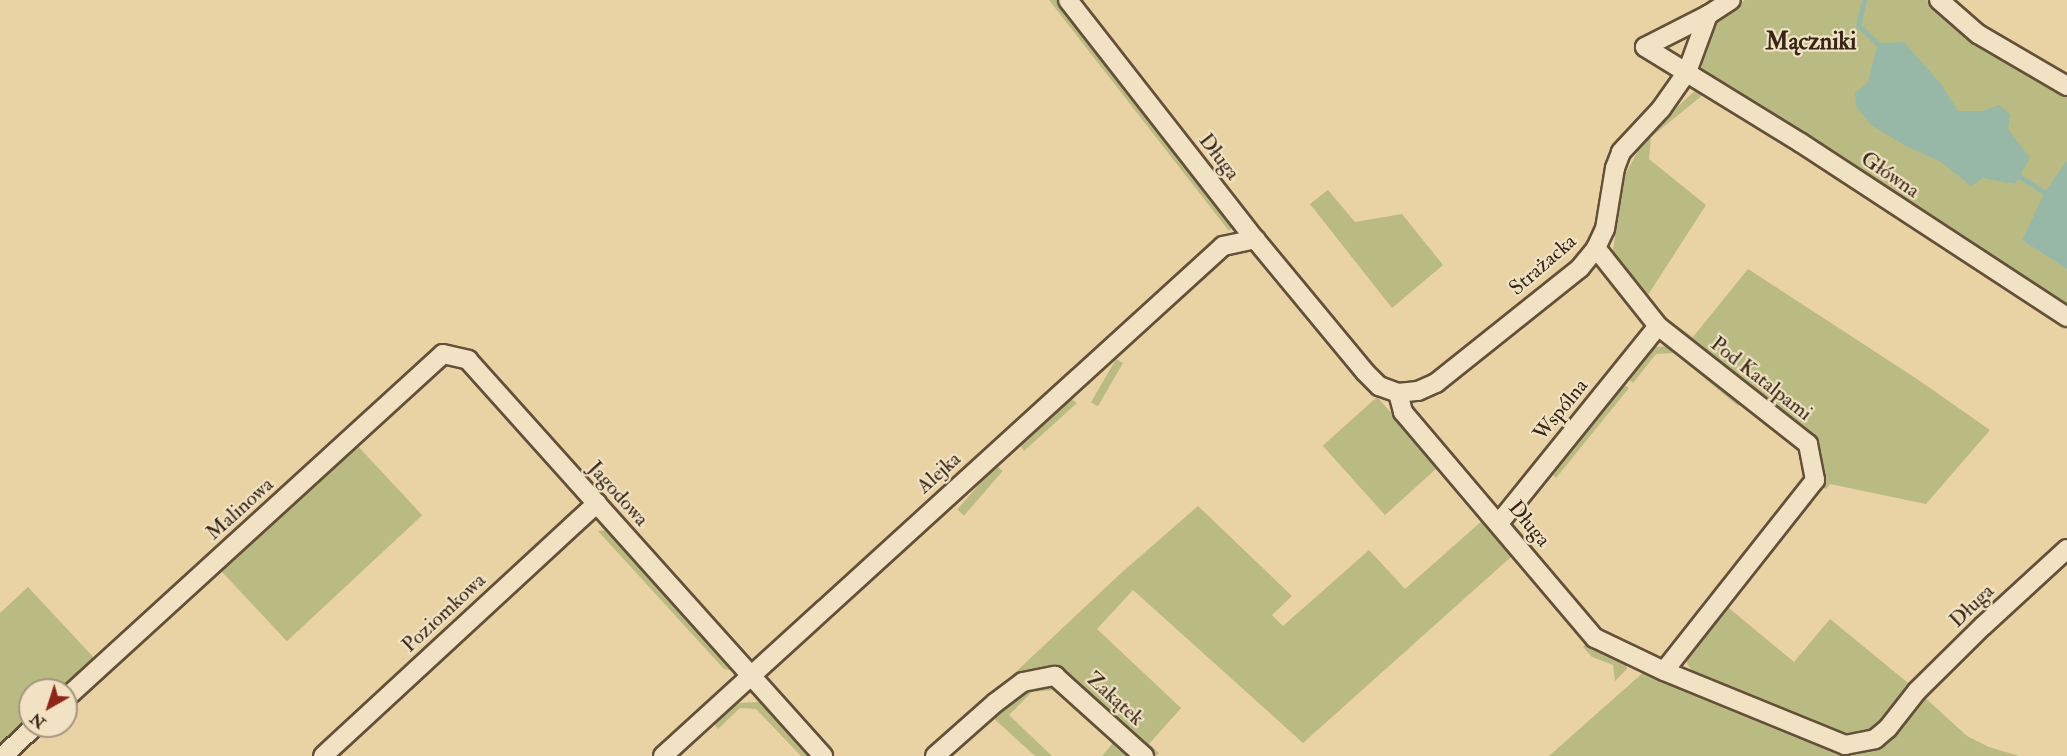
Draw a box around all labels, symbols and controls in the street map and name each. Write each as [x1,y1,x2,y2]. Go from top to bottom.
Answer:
district label: Mączniki [1766,28,1856,56]
street label: Długa [1193,129,1245,185]
street label: Główna [1856,146,1924,204]
street label: Strażacka [1504,229,1582,301]
street label: Pod Katalpami [1705,332,1817,426]
street label: Wspólna [1528,374,1594,446]
street label: Alejka [912,447,966,499]
street label: Jagodowa [582,456,654,532]
street label: Malinowa [201,472,279,546]
street label: Długa [1503,496,1555,552]
street label: Poziomkowa [397,568,491,658]
street label: Długa [1944,579,2000,633]
street label: Zakątek [1081,667,1149,731]
north arrow [18,678,78,738]
text: N [26,708,50,733]

